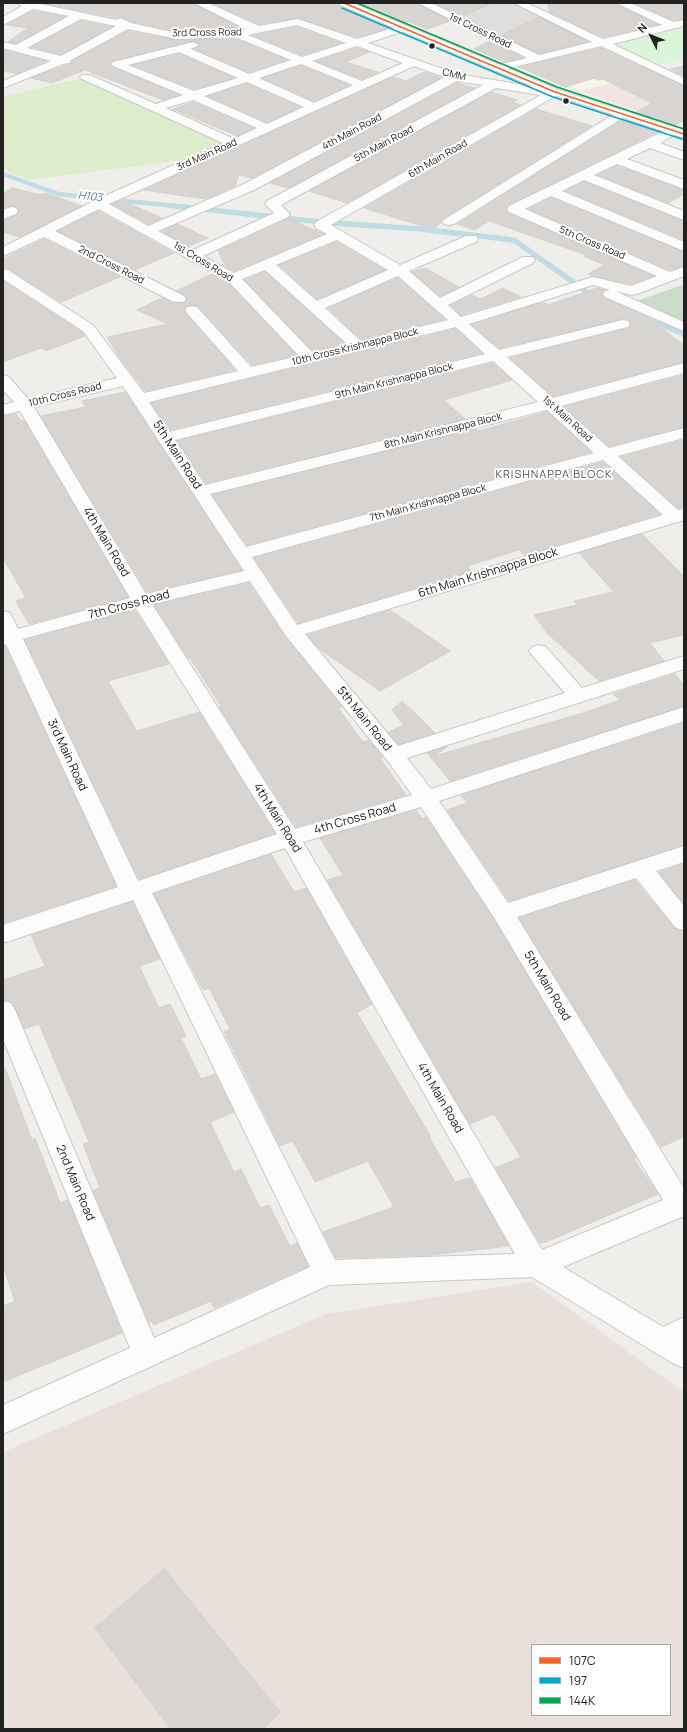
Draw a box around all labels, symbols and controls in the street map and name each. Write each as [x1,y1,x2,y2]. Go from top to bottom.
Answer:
street label: 1st Cross Road [447,11,513,51]
north arrow [631,16,671,56]
text: N [633,20,650,36]
street label: 3rd Cross Road [172,26,242,40]
unlabelled marker [427,41,437,51]
street label: CMM [441,66,467,84]
unlabelled marker [561,96,571,106]
street label: 4th Main Road [320,111,384,153]
street label: 5th Main Road [352,123,416,165]
street label: 3rd Main Road [175,136,239,174]
street label: 6th Main Road [406,137,470,181]
water label: H103 [77,189,103,205]
street label: 5th Cross Road [557,224,627,262]
street label: 1st Cross Road [171,239,235,285]
street label: 2nd Cross Road [76,243,146,287]
street label: 10th Cross Krishnappa Block [291,325,419,369]
street label: 9th Main Krishnappa Block [334,361,454,401]
street label: 10th Cross Road [27,380,103,410]
street label: 1st Main Road [540,393,594,445]
street label: 8th Main Krishnappa Block [383,411,503,451]
street label: 5th Main Road [150,418,204,492]
district label: KRISHNAPPA BLOCK [495,468,613,482]
street label: 7th Main Krishnappa Block [368,482,488,524]
street label: 4th Main Road [80,504,132,580]
street label: 6th Main Krishnappa Block [416,545,560,601]
street label: 7th Cross Road [87,587,171,623]
street label: 5th Main Road [334,684,394,754]
street label: 3rd Main Road [44,717,90,793]
street label: 4th Main Road [250,781,304,855]
street label: 4th Cross Road [312,800,398,838]
street label: 5th Main Road [521,949,573,1023]
street label: 4th Main Road [414,1060,466,1136]
street label: 2nd Main Road [53,1143,97,1223]
legend [531,1644,671,1716]
text: 107C [569,1652,596,1669]
text: 197 [569,1672,587,1689]
text: 144K [569,1692,595,1709]

